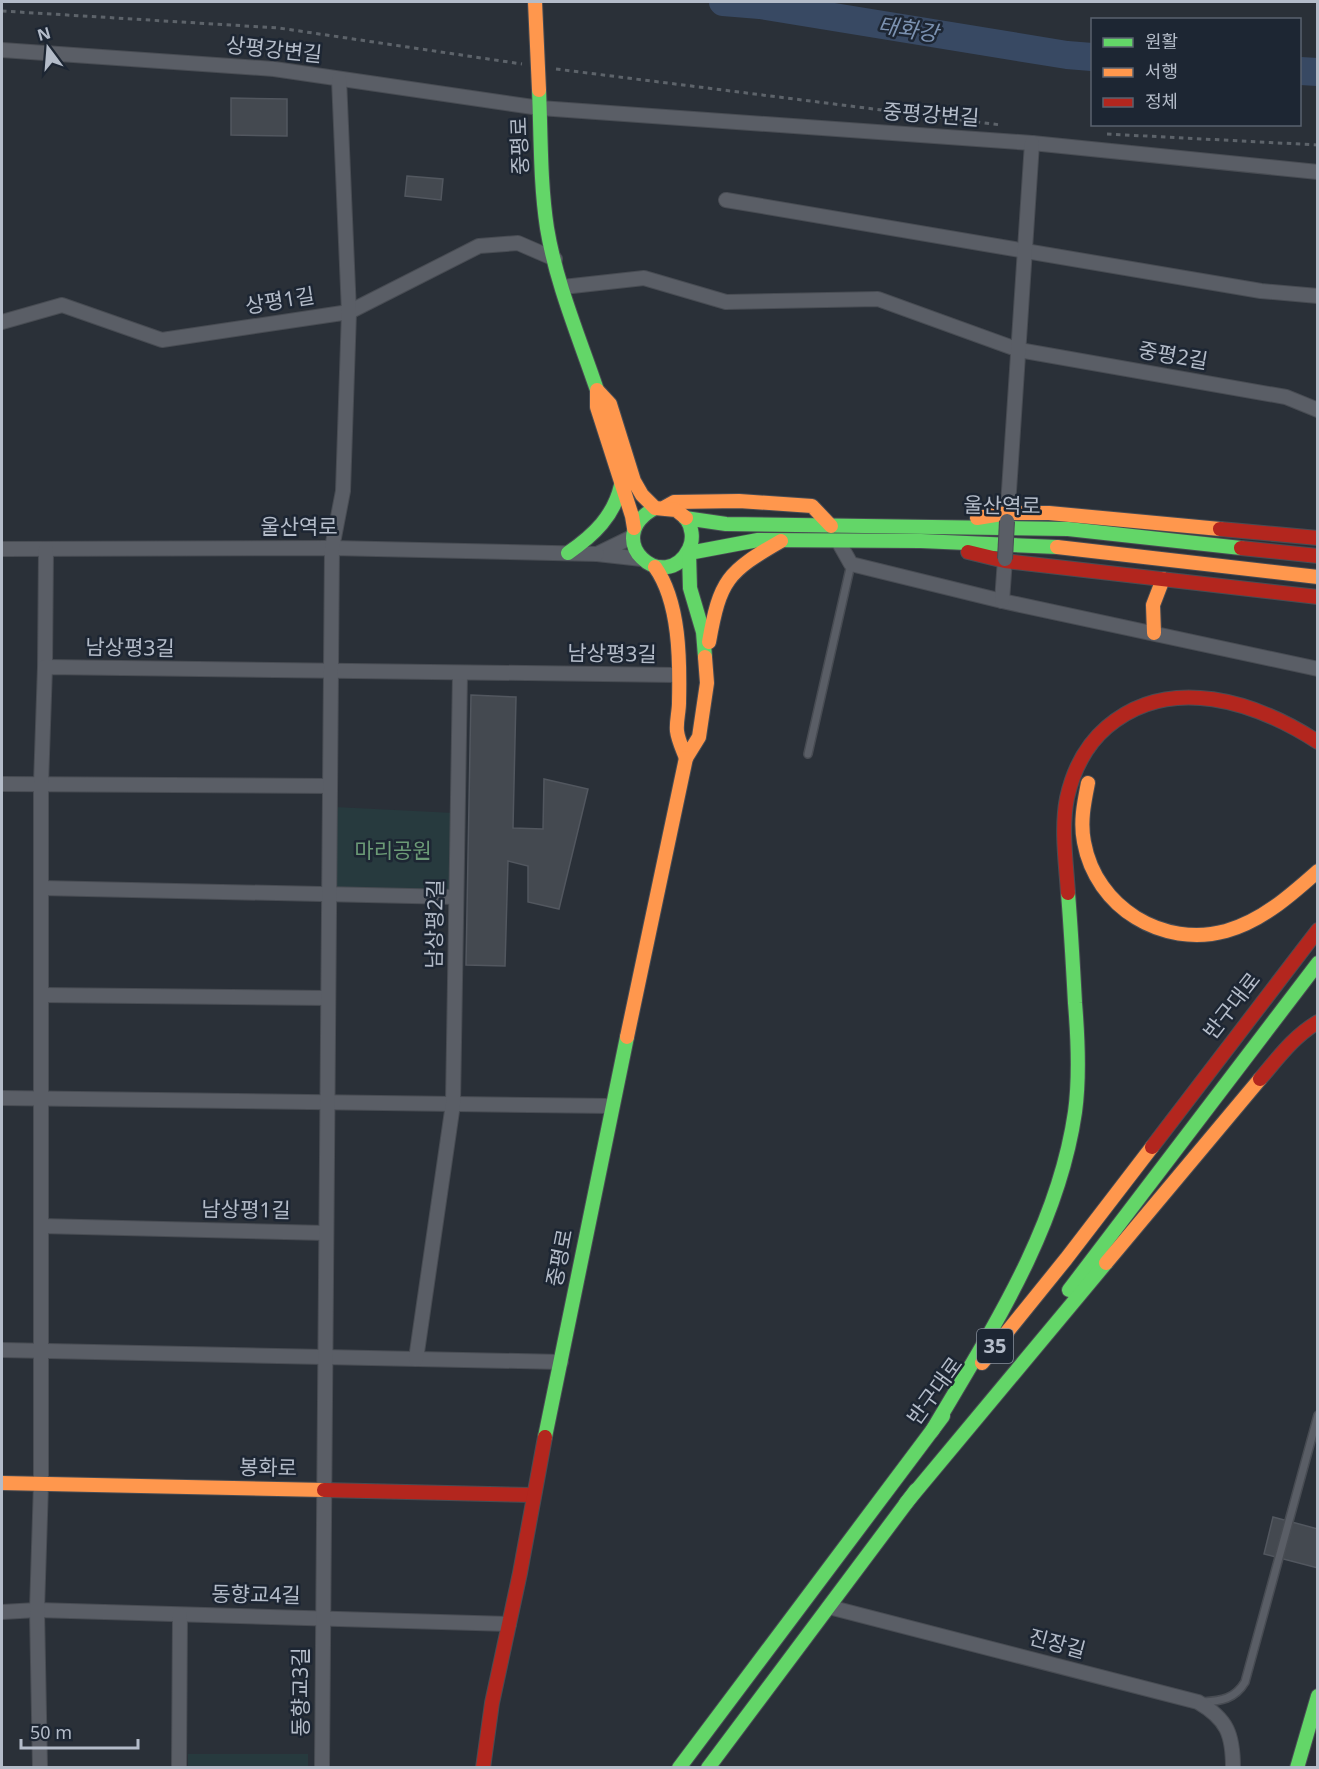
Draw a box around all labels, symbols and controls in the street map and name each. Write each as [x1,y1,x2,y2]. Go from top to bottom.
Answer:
water label: 태화강 [876,8,943,48]
north arrow [18,18,78,78]
legend [1091,18,1301,126]
text: N [35,21,53,46]
text: 원활 [1145,29,1178,53]
street label: 상평강변길 [225,30,324,68]
text: 서행 [1145,59,1178,83]
text: 정체 [1145,89,1178,113]
street label: 중평강변길 [882,97,980,131]
street label: 중평로 [504,117,534,175]
street label: 상평1길 [243,281,317,319]
street label: 중평2길 [1136,335,1210,375]
street label: 울산역로 [963,490,1041,520]
street label: 울산역로 [260,512,338,540]
street label: 남상평3길 [85,632,175,662]
street label: 남상평3길 [567,638,657,668]
park label: 마리공원 [354,836,432,864]
street label: 남상평2길 [419,879,449,969]
street label: 반구대로 [1196,966,1266,1044]
street label: 남상평1길 [201,1194,291,1224]
street label: 중평로 [540,1227,578,1289]
road number: 35 [977,1329,1013,1363]
street label: 반구대로 [900,1351,968,1430]
street label: 봉화로 [239,1452,297,1482]
street label: 동향교4길 [211,1579,301,1609]
street label: 진장길 [1026,1622,1089,1664]
street label: 동향교3길 [286,1647,314,1737]
scale bar [21,1712,138,1750]
text: 50 m [30,1720,72,1744]

